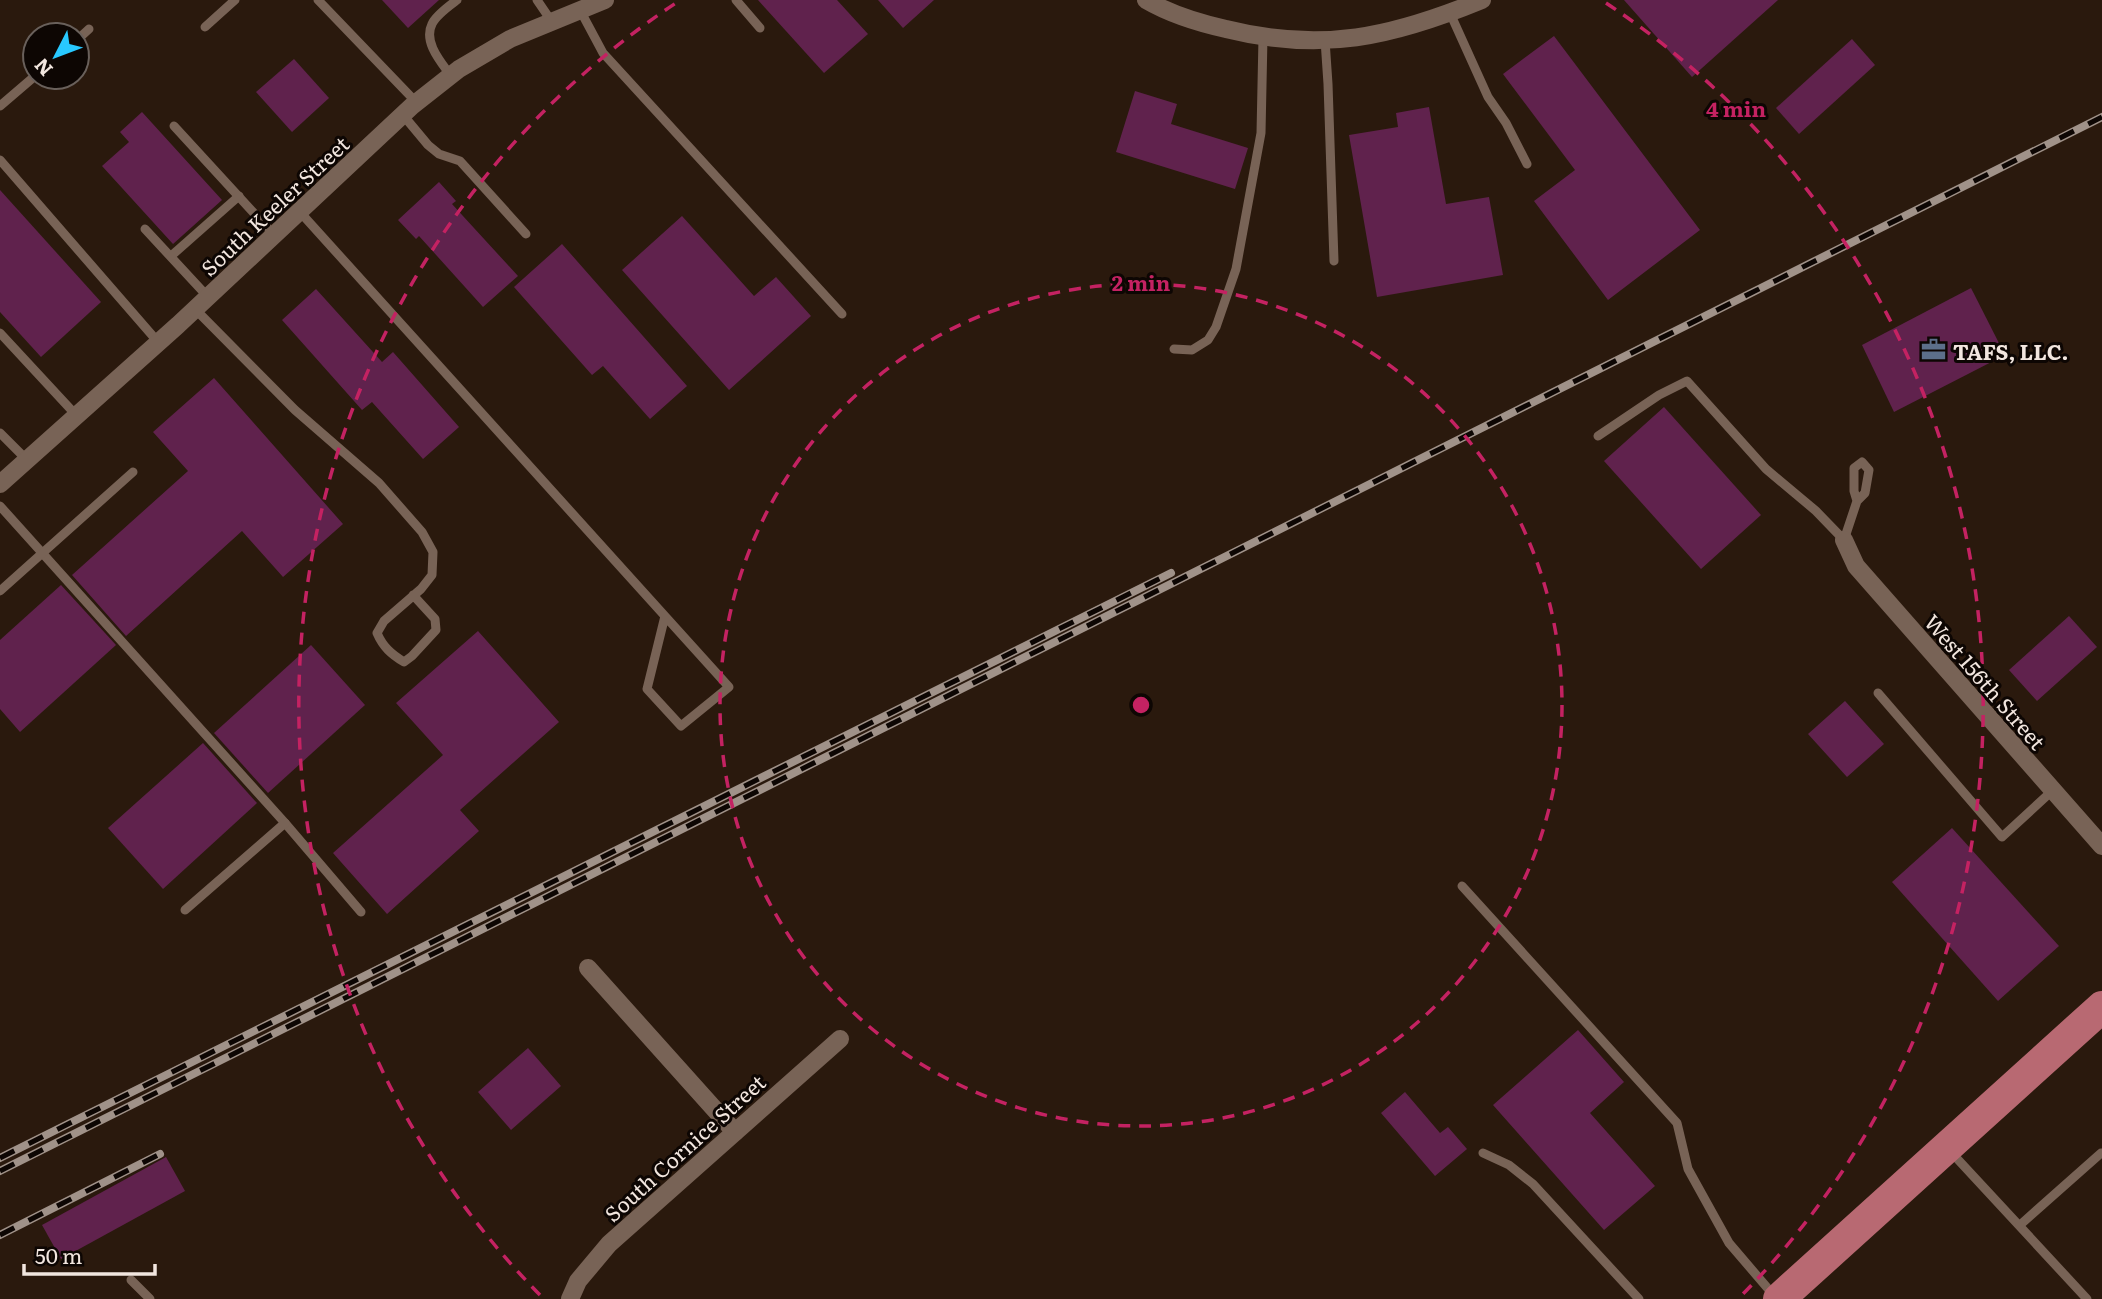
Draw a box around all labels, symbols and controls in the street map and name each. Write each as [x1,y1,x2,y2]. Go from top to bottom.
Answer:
north arrow [21,21,91,91]
text: N [27,53,58,83]
text: 4 min [1706,92,1766,123]
street label: South Keeler Street [193,128,355,282]
text: 2 min [1112,266,1171,297]
place label: TAFS, LLC. [1953,335,2068,366]
office icon: TAFS, LLC. [1919,336,1947,364]
street label: West 156th Street [1918,606,2054,756]
centre of rings [1129,693,1153,717]
street label: South Cornice Street [597,1066,772,1228]
scale bar [24,1232,156,1276]
text: 50 m [35,1239,82,1270]

